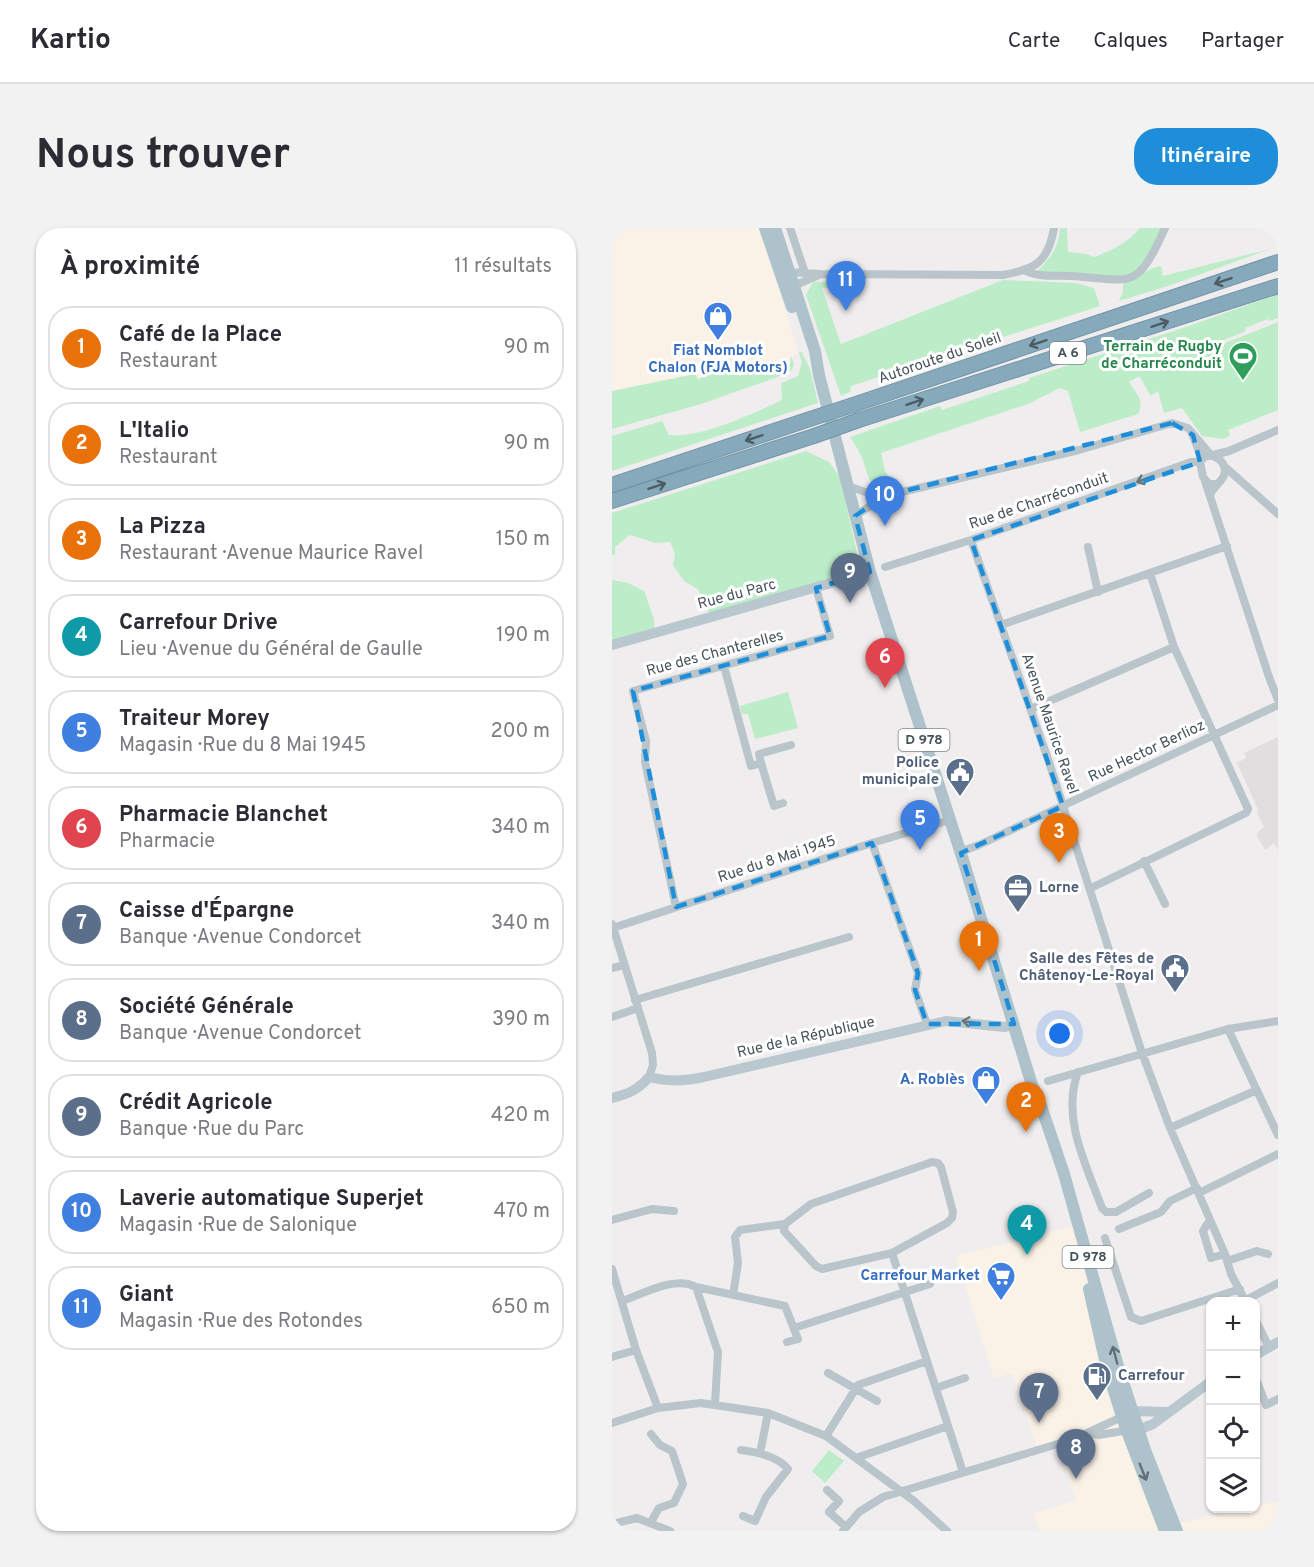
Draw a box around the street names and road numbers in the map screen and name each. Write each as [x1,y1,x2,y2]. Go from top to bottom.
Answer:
street label: Autoroute du Soleil [876,329,1004,389]
road number: A 6 [1050,342,1086,364]
street label: Rue de Charréconduit [967,469,1111,535]
street label: Rue du Parc [696,575,778,615]
street label: Rue des Chanterelles [644,627,786,681]
street label: Avenue Maurice Ravel [1016,651,1082,797]
street label: Rue Hector Berlioz [1086,717,1208,787]
road number: D 978 [898,729,950,751]
street label: Rue du 8 Mai 1945 [716,832,838,888]
street label: Rue de la République [735,1013,877,1063]
road number: D 978 [1062,1246,1114,1268]

